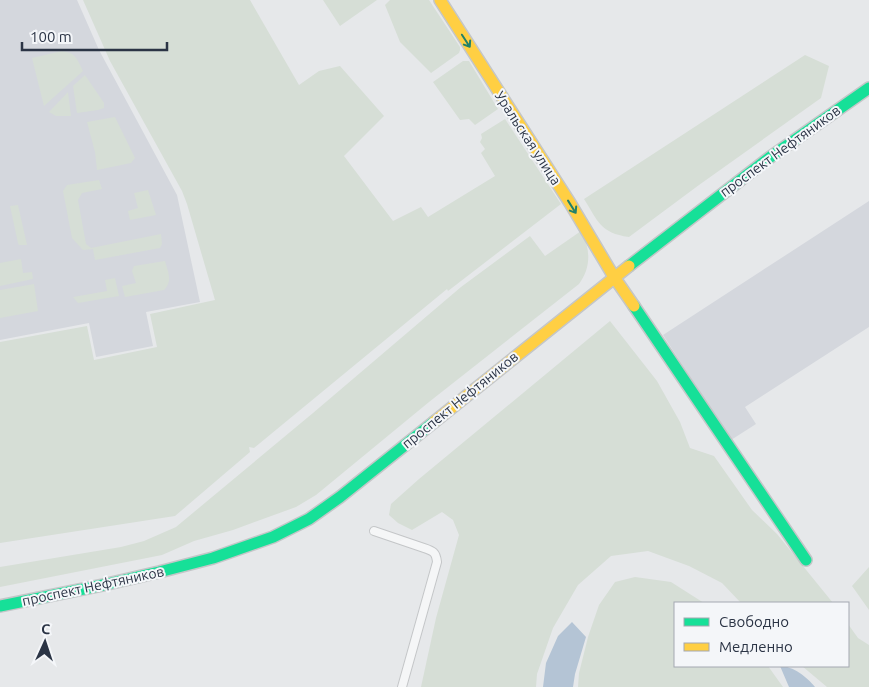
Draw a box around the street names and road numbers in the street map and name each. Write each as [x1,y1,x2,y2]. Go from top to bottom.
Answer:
street label: Уральская улица [492,88,564,188]
street label: проспект Нефтяников [717,102,843,200]
street label: проспект Нефтяников [399,348,521,452]
street label: проспект Нефтяников [21,563,165,609]

